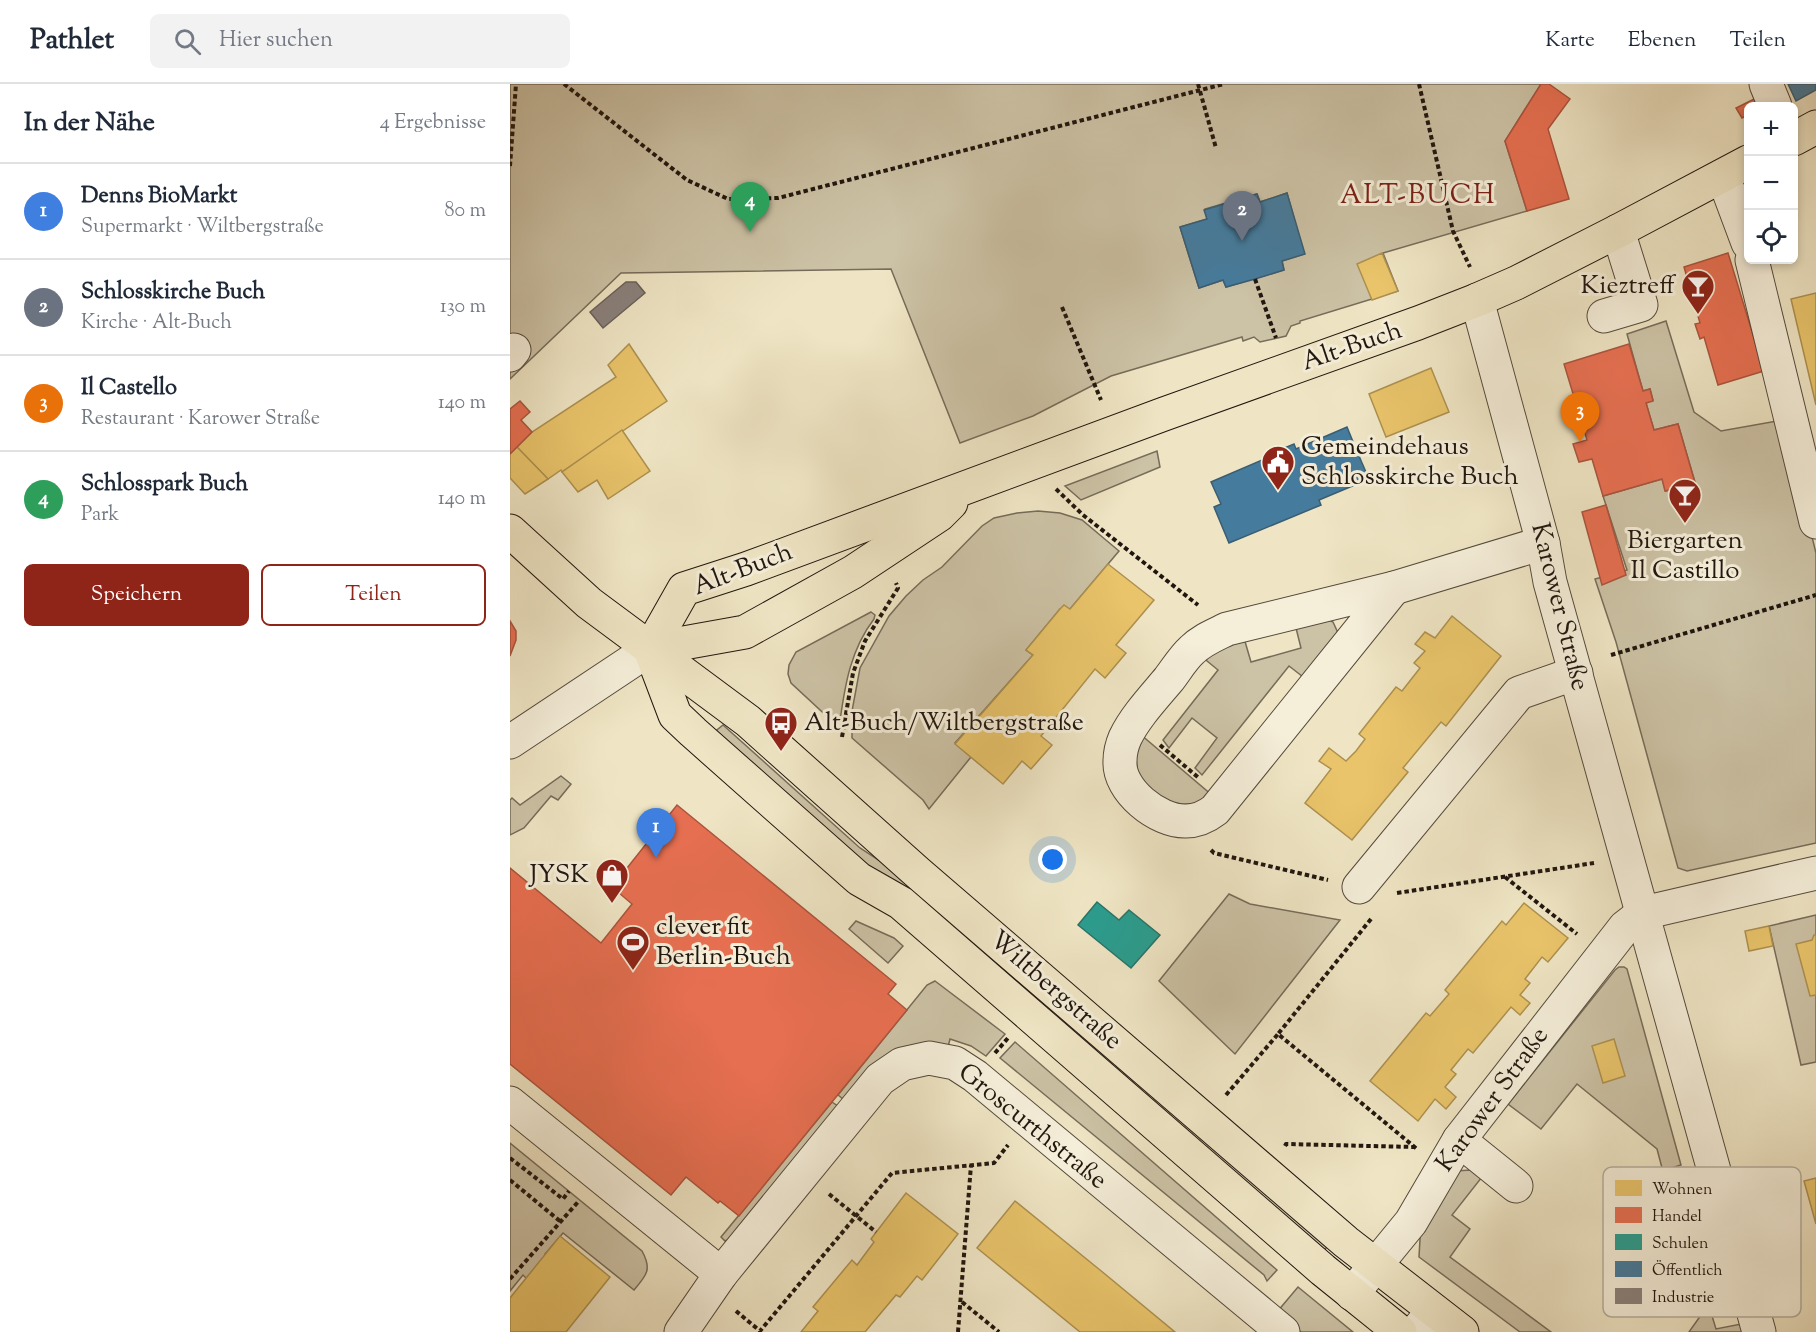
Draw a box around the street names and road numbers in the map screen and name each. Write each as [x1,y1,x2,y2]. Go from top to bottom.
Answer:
street label: Alt-Buch [1297,313,1407,381]
street label: Karower Straße [1520,519,1598,695]
street label: Alt-Buch [688,534,798,606]
street label: Wiltbergstraße [980,923,1130,1059]
street label: Karower Straße [1428,1020,1558,1180]
street label: Groscurthstraße [949,1055,1115,1199]

